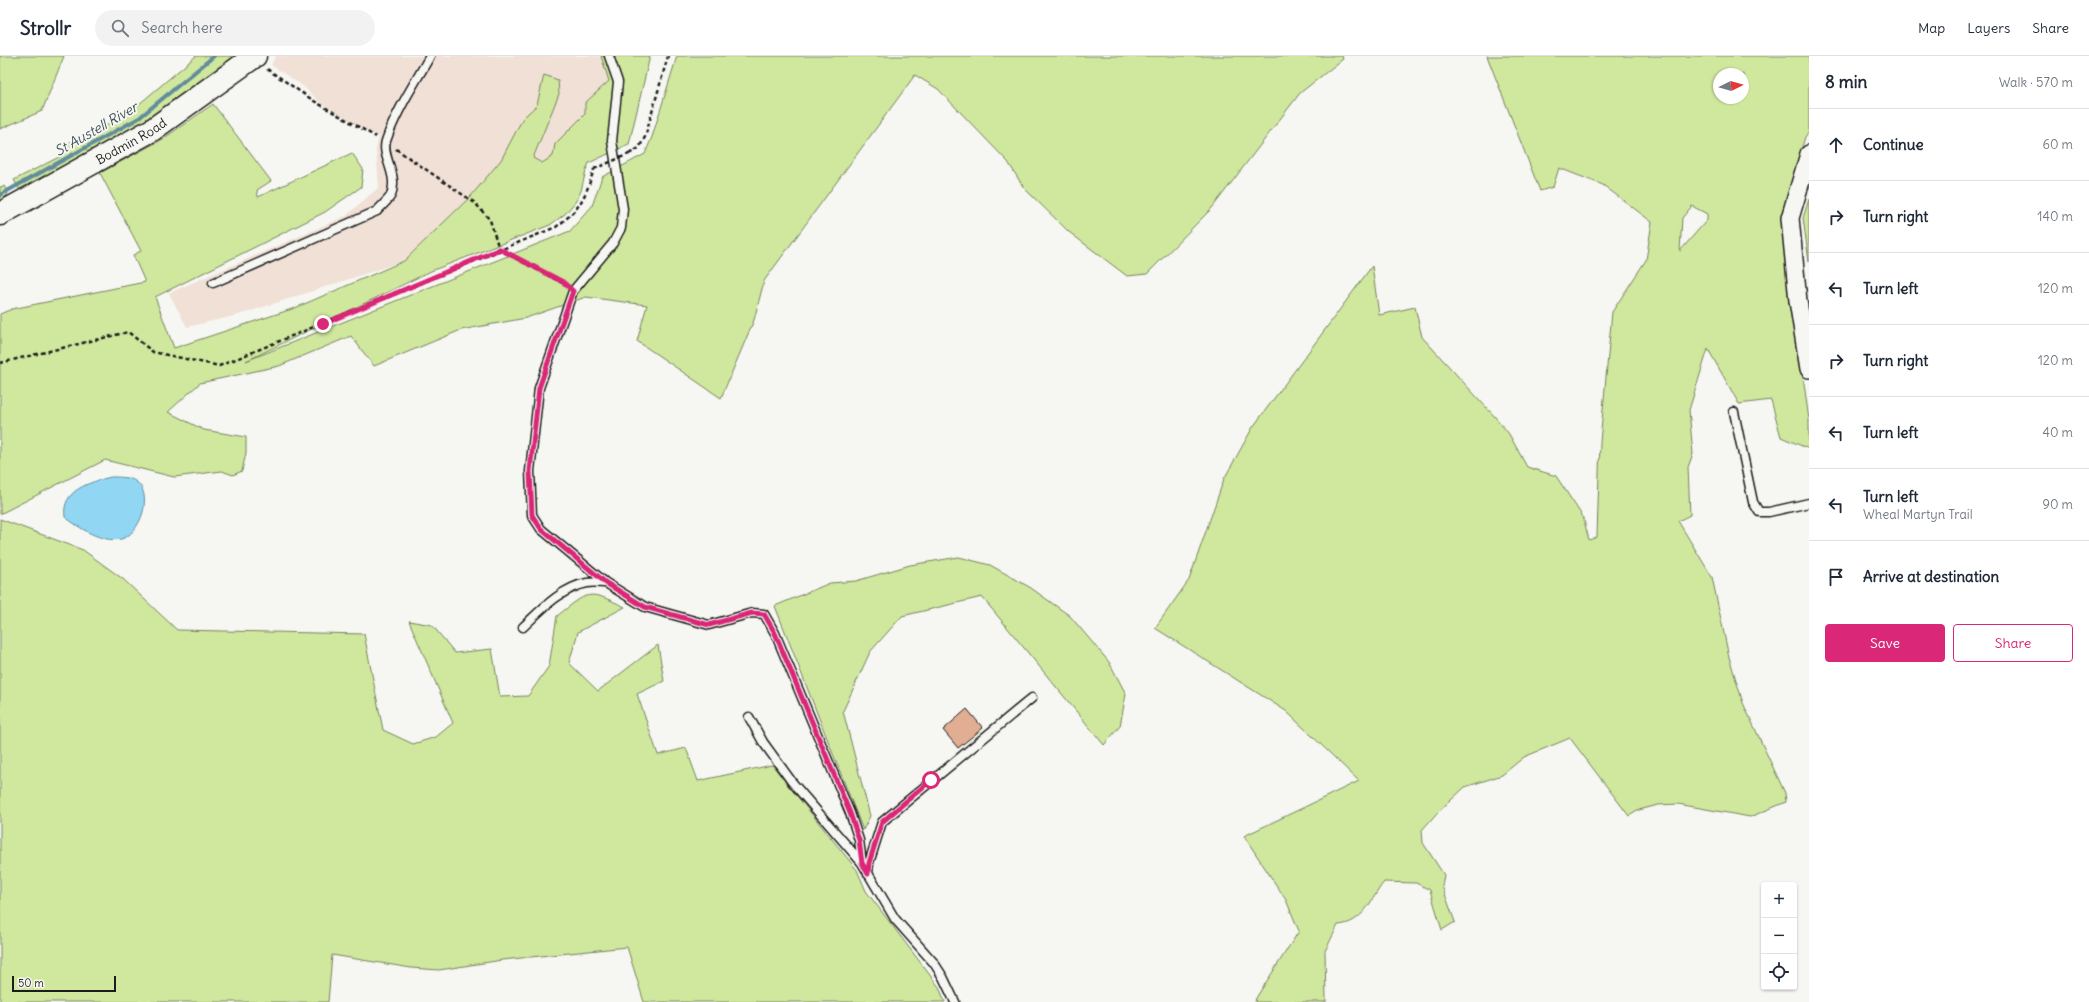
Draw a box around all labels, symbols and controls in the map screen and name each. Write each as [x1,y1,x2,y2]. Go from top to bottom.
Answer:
search box [95,10,375,46]
text: Strollr [20,16,71,40]
icon: search [109,17,131,39]
text: Search here [141,18,223,37]
text: Map [1918,19,1945,37]
text: Layers [1967,19,2010,37]
text: Share [2032,19,2069,37]
north arrow [1713,68,1749,104]
text: 8 min [1825,71,1867,93]
text: Walk · 570 m [1999,74,2073,91]
water label: St Austell River [51,97,143,160]
street label: Bodmin Road [93,114,170,168]
icon: ahead [1825,134,1847,156]
text: Continue [1863,135,1924,154]
text: 60 m [2042,136,2073,153]
icon: right [1825,206,1847,228]
text: Turn right [1863,207,1928,226]
text: 140 m [2037,208,2073,225]
icon: left [1825,278,1847,300]
text: Turn left [1863,279,1918,298]
text: 120 m [2038,280,2073,297]
route end [314,315,332,333]
icon: right [1825,350,1847,372]
text: Turn right [1863,351,1928,370]
text: 120 m [2038,352,2073,369]
icon: left [1825,422,1847,444]
text: Turn left [1863,423,1918,442]
text: 40 m [2042,424,2073,441]
text: Turn left [1863,487,1918,506]
icon: left [1825,494,1847,516]
text: 90 m [2042,496,2073,513]
text: Wheal Martyn Trail [1863,506,1973,523]
icon: arrive [1825,566,1847,588]
text: Arrive at destination [1863,567,1999,586]
button: Save [1825,624,1945,662]
button: Share [1953,624,2073,662]
route start [922,771,940,789]
map controls [1761,882,1797,990]
button: + [1761,882,1797,918]
button: − [1761,918,1797,954]
button: locate [1761,954,1797,990]
scale bar [12,974,116,993]
text: 50 m [18,976,44,990]

